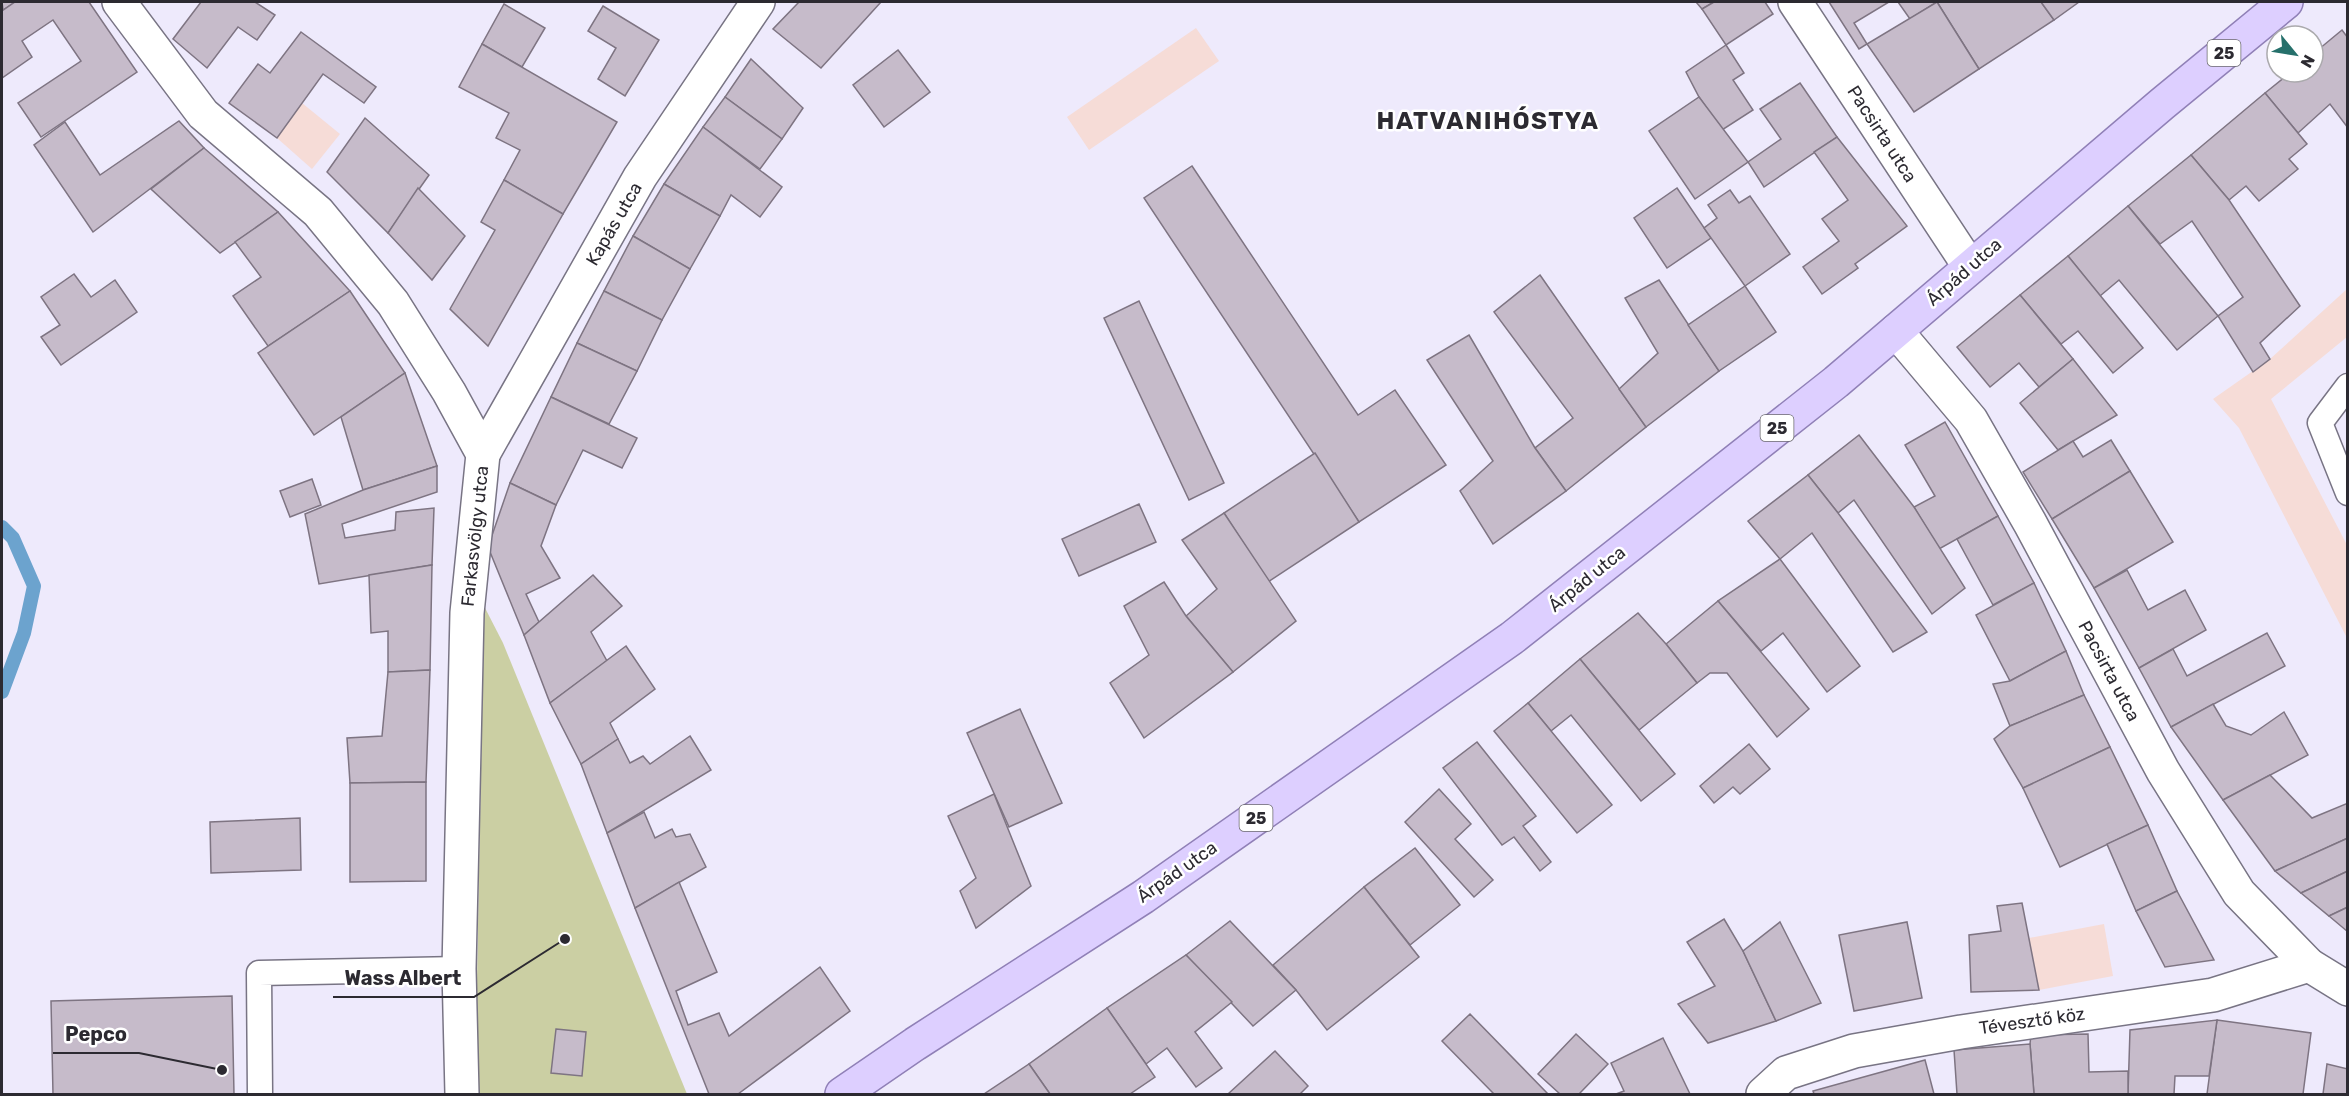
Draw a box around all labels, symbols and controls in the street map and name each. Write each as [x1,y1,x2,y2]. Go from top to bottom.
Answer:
north arrow [2265,24,2325,84]
road number: 25 [2208,40,2240,66]
text: N [2296,52,2319,71]
street label: Pacsirta utca [1843,82,1921,186]
district label: HATVANIHÓSTYA [1377,106,1599,135]
street label: Kapás utca [581,178,647,270]
street label: Árpád utca [1922,233,2006,311]
road number: 25 [1760,415,1794,441]
street label: Farkasvölgy utca [457,465,493,607]
street label: Árpád utca [1544,541,1630,617]
street label: Pacsirta utca [2073,617,2145,725]
road number: 25 [1240,805,1272,831]
street label: Árpád utca [1133,836,1221,908]
callout: Wass Albert [333,959,474,997]
text: Wass Albert [345,966,461,990]
street label: Tévesztő köz [1978,1003,2086,1039]
callout: Pepco [53,1015,139,1053]
text: Pepco [65,1022,127,1046]

